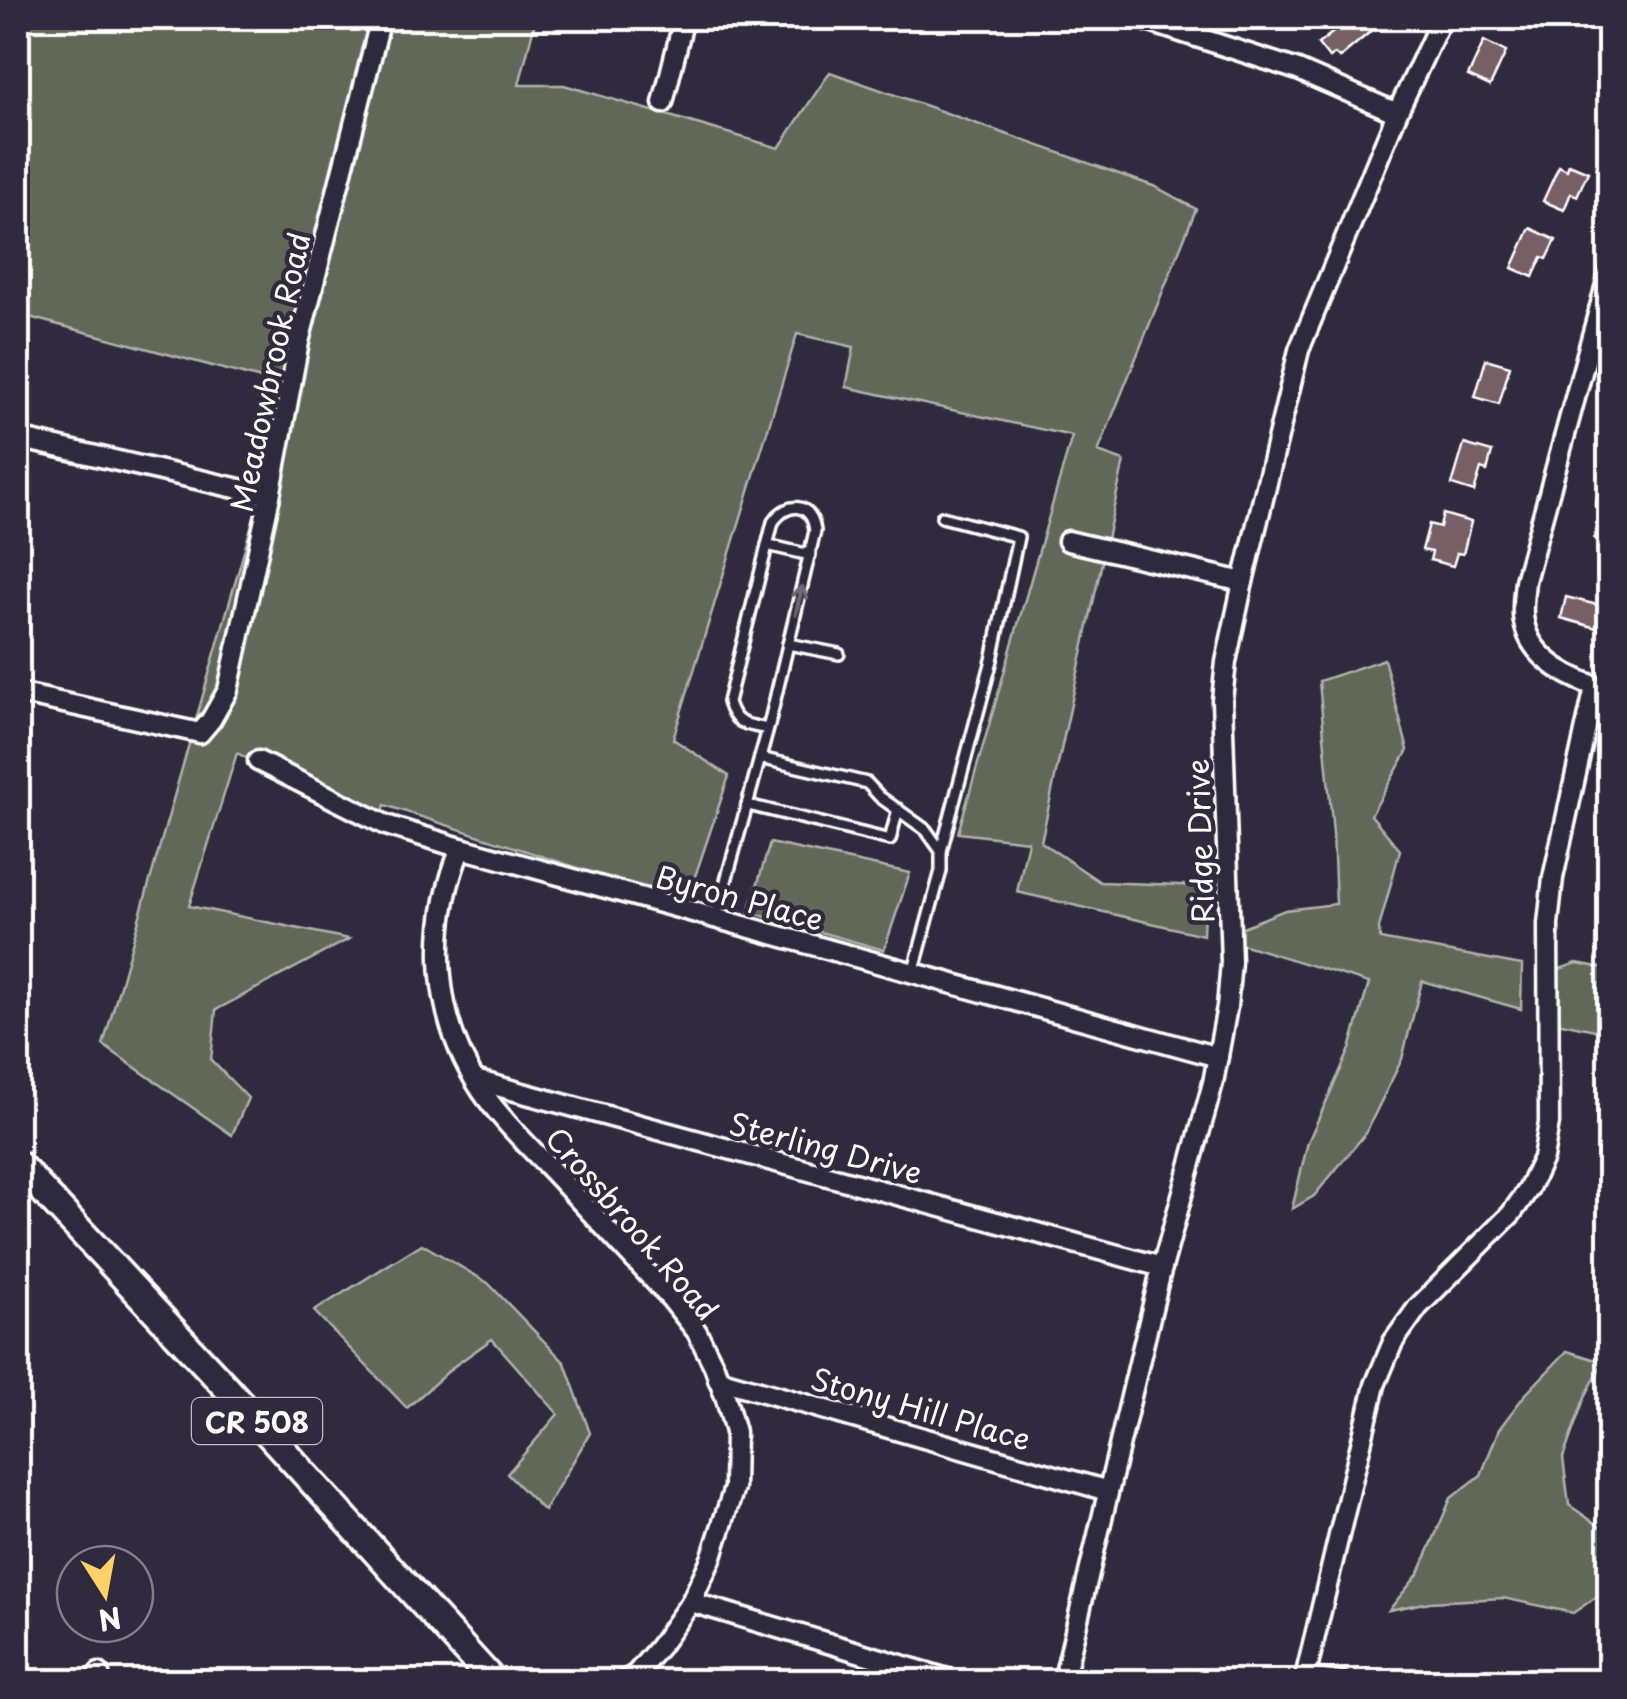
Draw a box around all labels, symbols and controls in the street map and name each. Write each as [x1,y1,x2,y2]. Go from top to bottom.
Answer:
street label: Meadowbrook Road [217,228,321,516]
one-way arrow [791,585,809,617]
street label: Ridge Drive [1174,758,1224,924]
street label: Byron Place [651,853,829,941]
street label: Sterling Drive [725,1100,927,1194]
street label: Crossbrook Road [536,1116,730,1330]
street label: Stony Hill Place [806,1355,1036,1461]
road number: CR 508 [192,1398,322,1444]
north arrow [55,1544,155,1644]
text: N [95,1597,125,1643]

